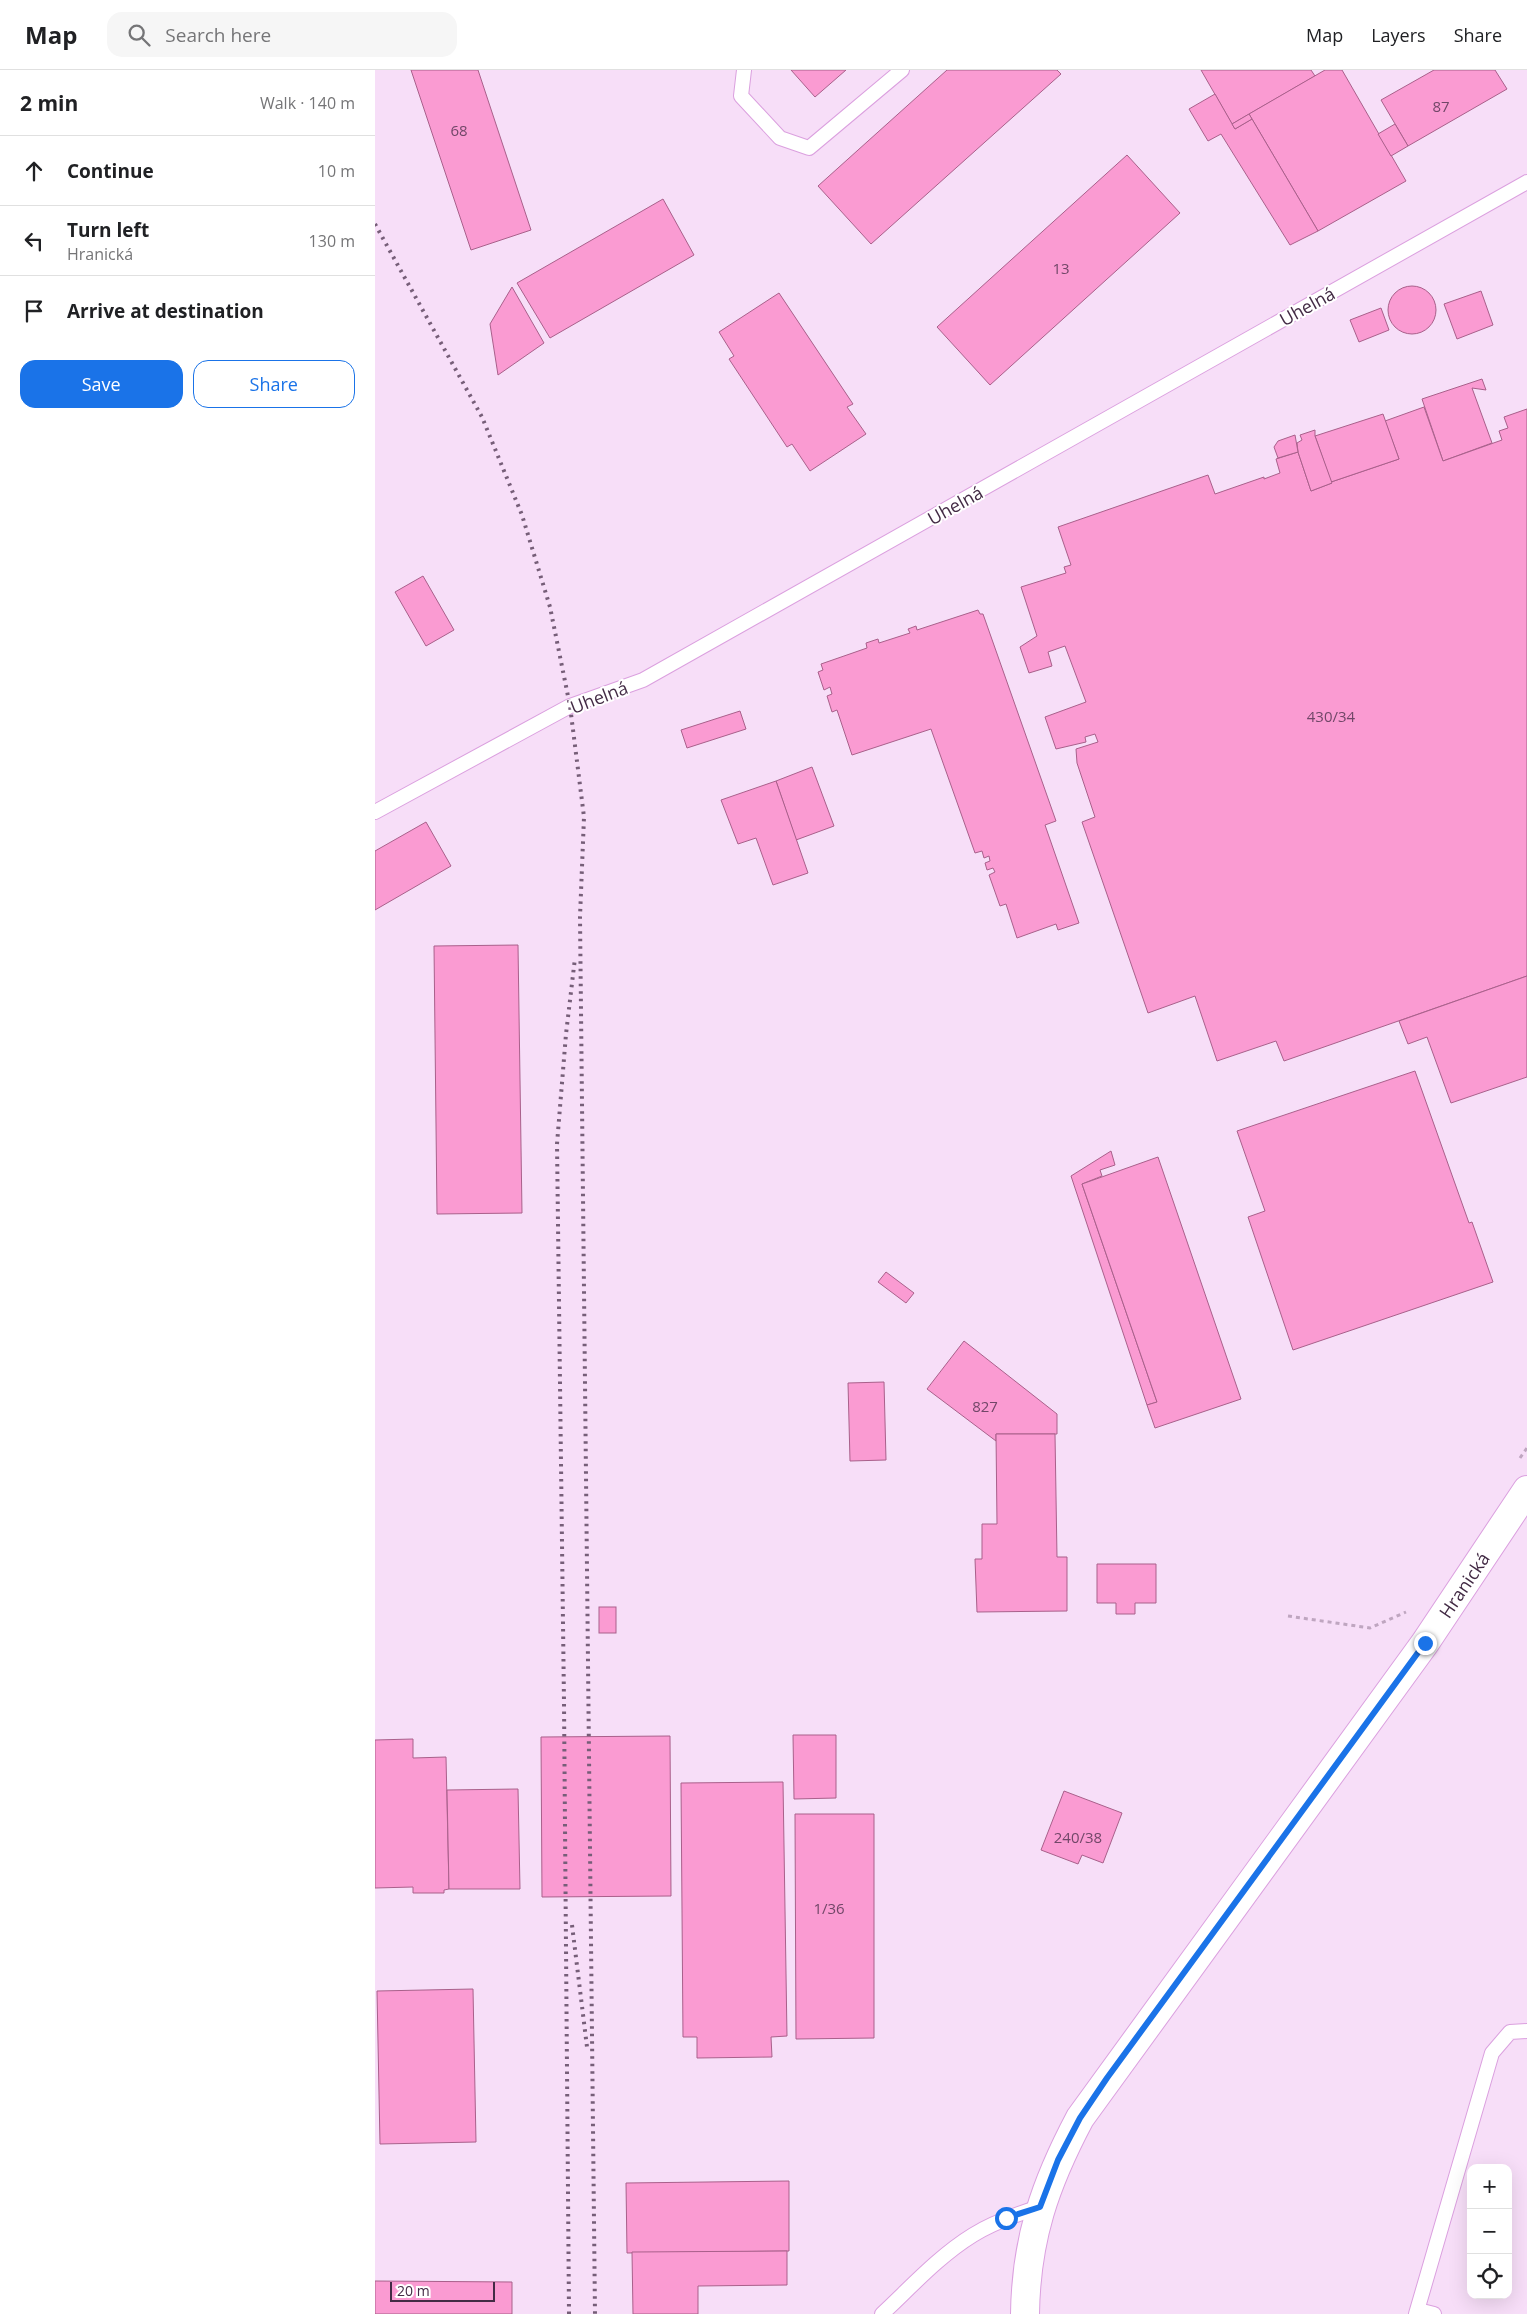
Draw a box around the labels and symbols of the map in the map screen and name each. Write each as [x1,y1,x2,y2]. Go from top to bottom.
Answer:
house number: 87 [1432,96,1450,116]
house number: 68 [450,120,468,140]
house number: 13 [1052,258,1070,278]
street label: Uhelná [1275,281,1339,331]
street label: Uhelná [923,480,987,530]
street label: Uhelná [567,675,631,719]
house number: 430/34 [1307,706,1356,726]
house number: 827 [972,1396,998,1416]
street label: Hranická [1433,1547,1495,1623]
route end [1414,1632,1437,1655]
house number: 240/38 [1054,1827,1102,1847]
house number: 1/36 [813,1898,845,1918]
route start [995,2207,1018,2230]
scale bar [390,2279,495,2302]

